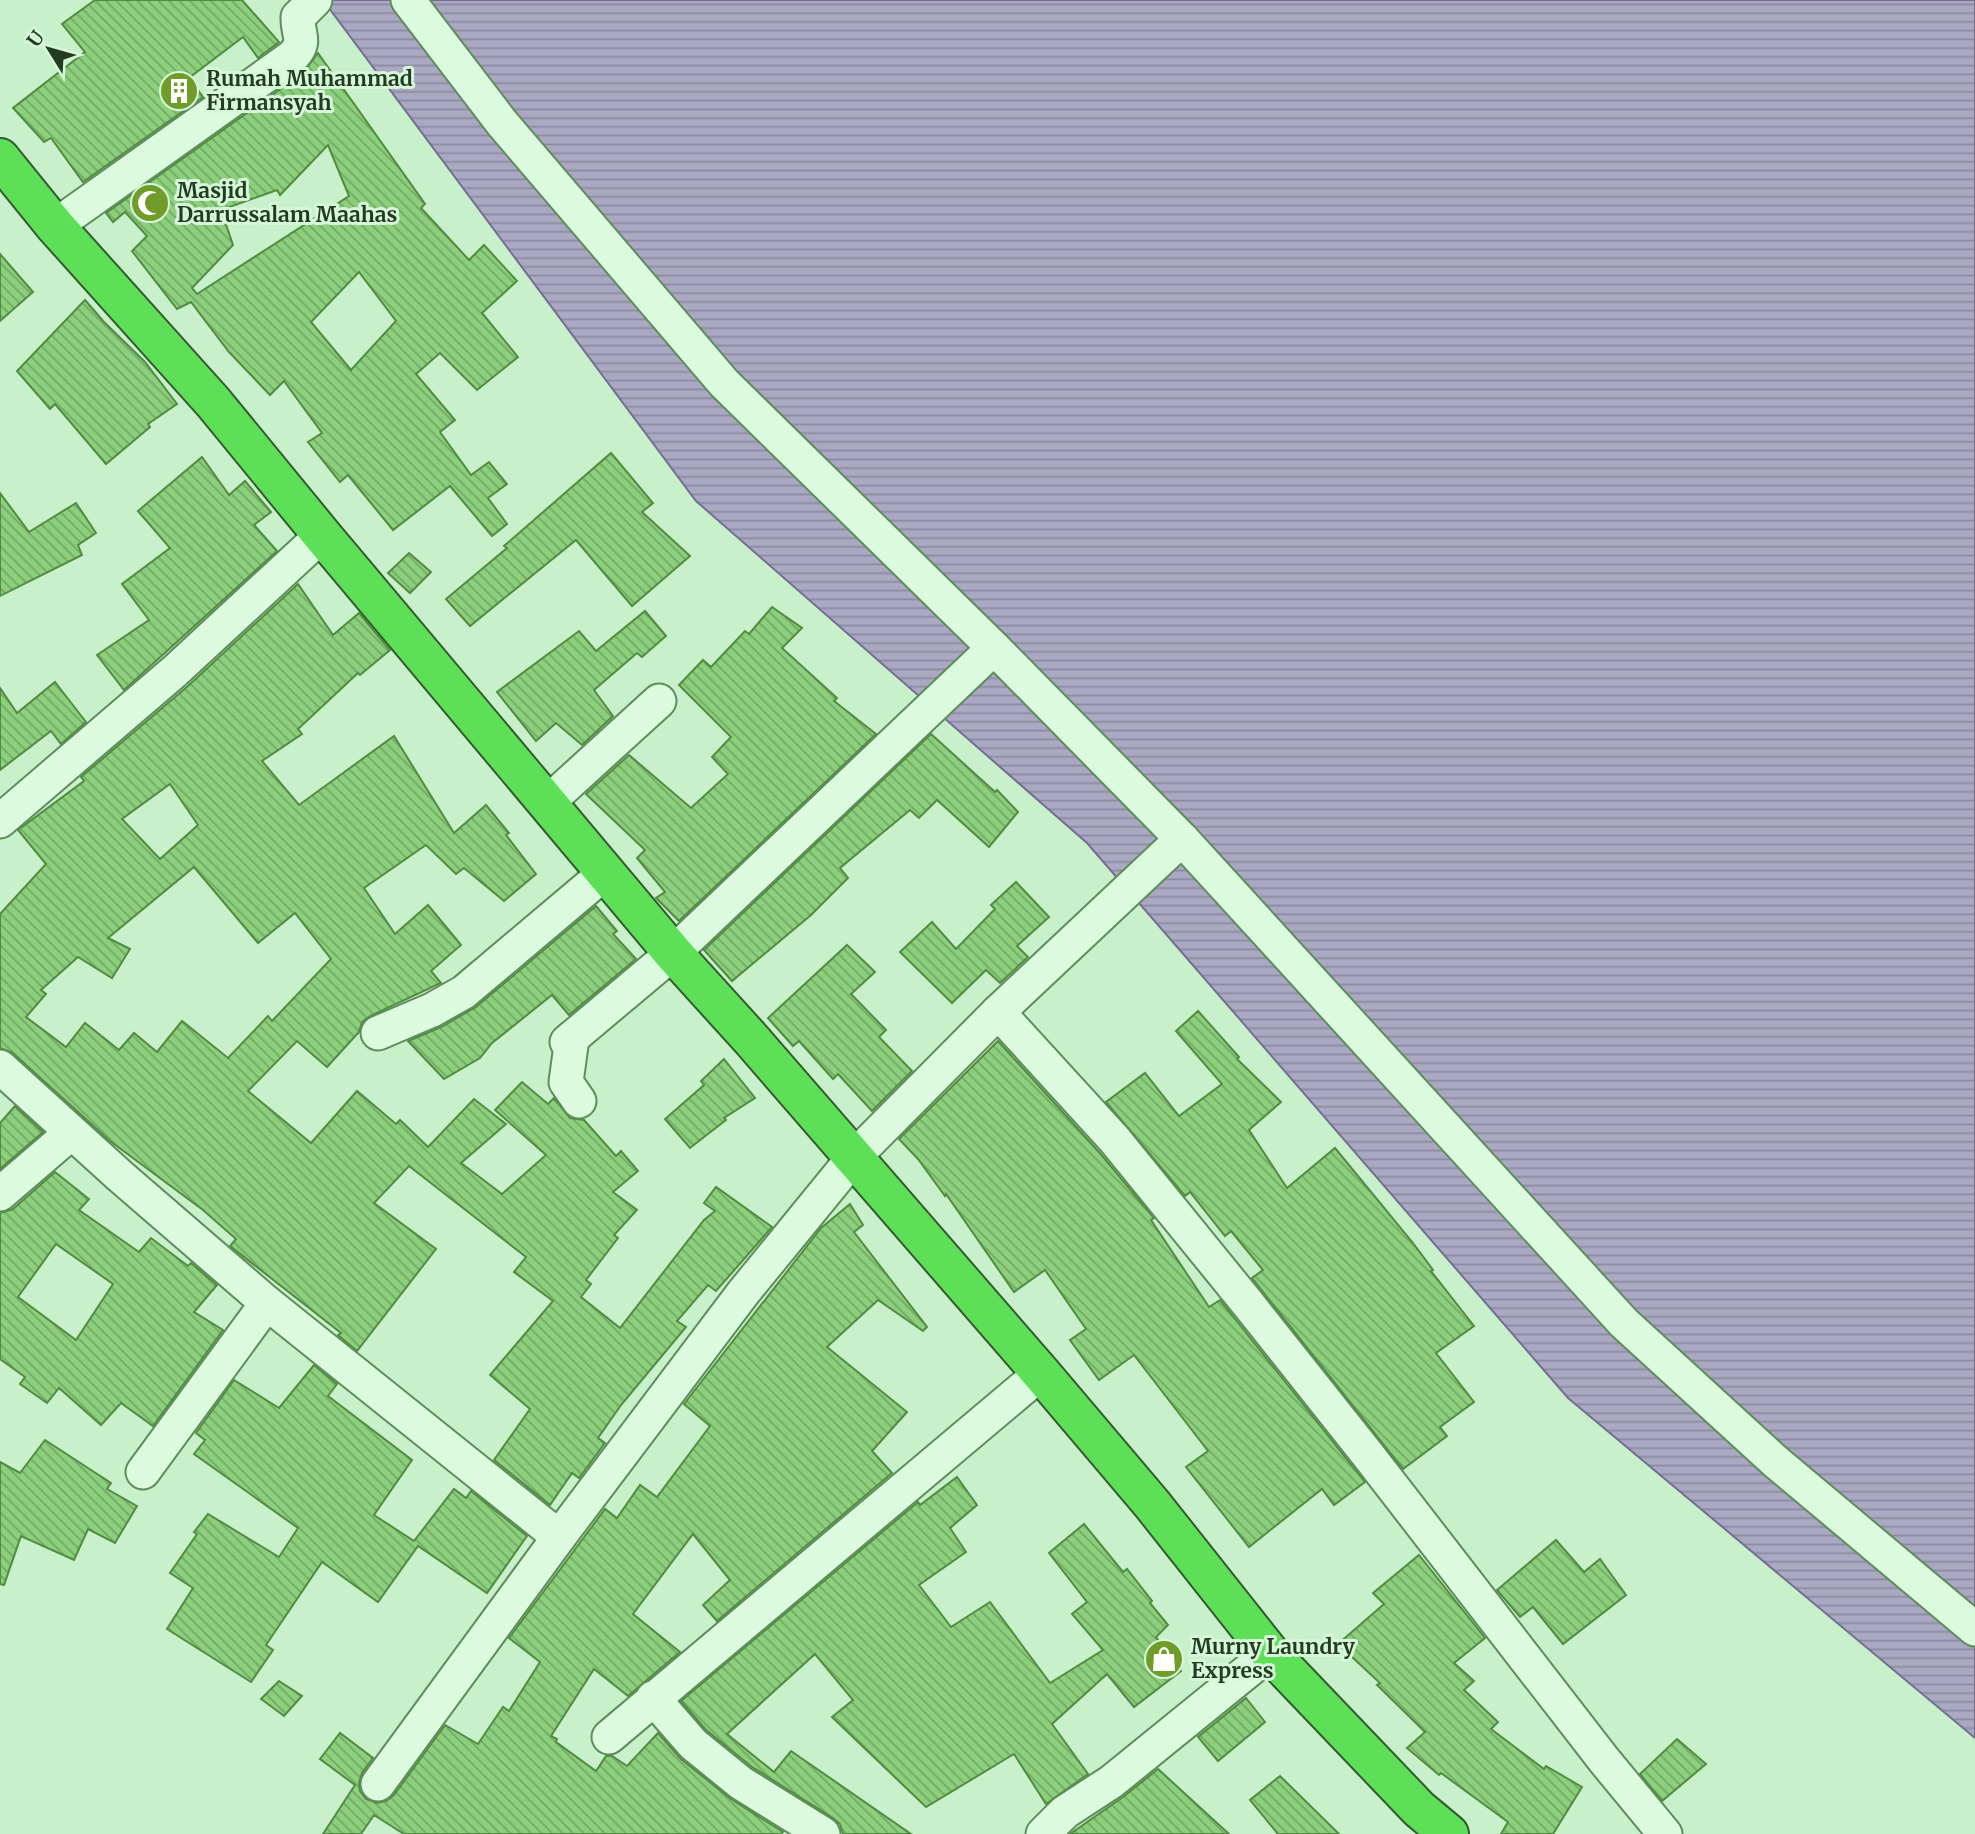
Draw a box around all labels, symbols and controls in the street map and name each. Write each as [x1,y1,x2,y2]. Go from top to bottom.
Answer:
north arrow [14,14,84,84]
text: U [22,26,49,52]
place label: Rumah Muhammad Firmansyah [206,65,413,116]
building icon: Rumah Muhammad Firmansyah [158,70,200,112]
place label: Masjid Darrussalam Maahas [177,177,397,228]
mosque icon: Masjid Darrussalam Maahas [129,182,171,224]
place label: Murny Laundry Express [1191,1633,1356,1684]
shop icon: Murny Laundry Express [1143,1638,1185,1680]

